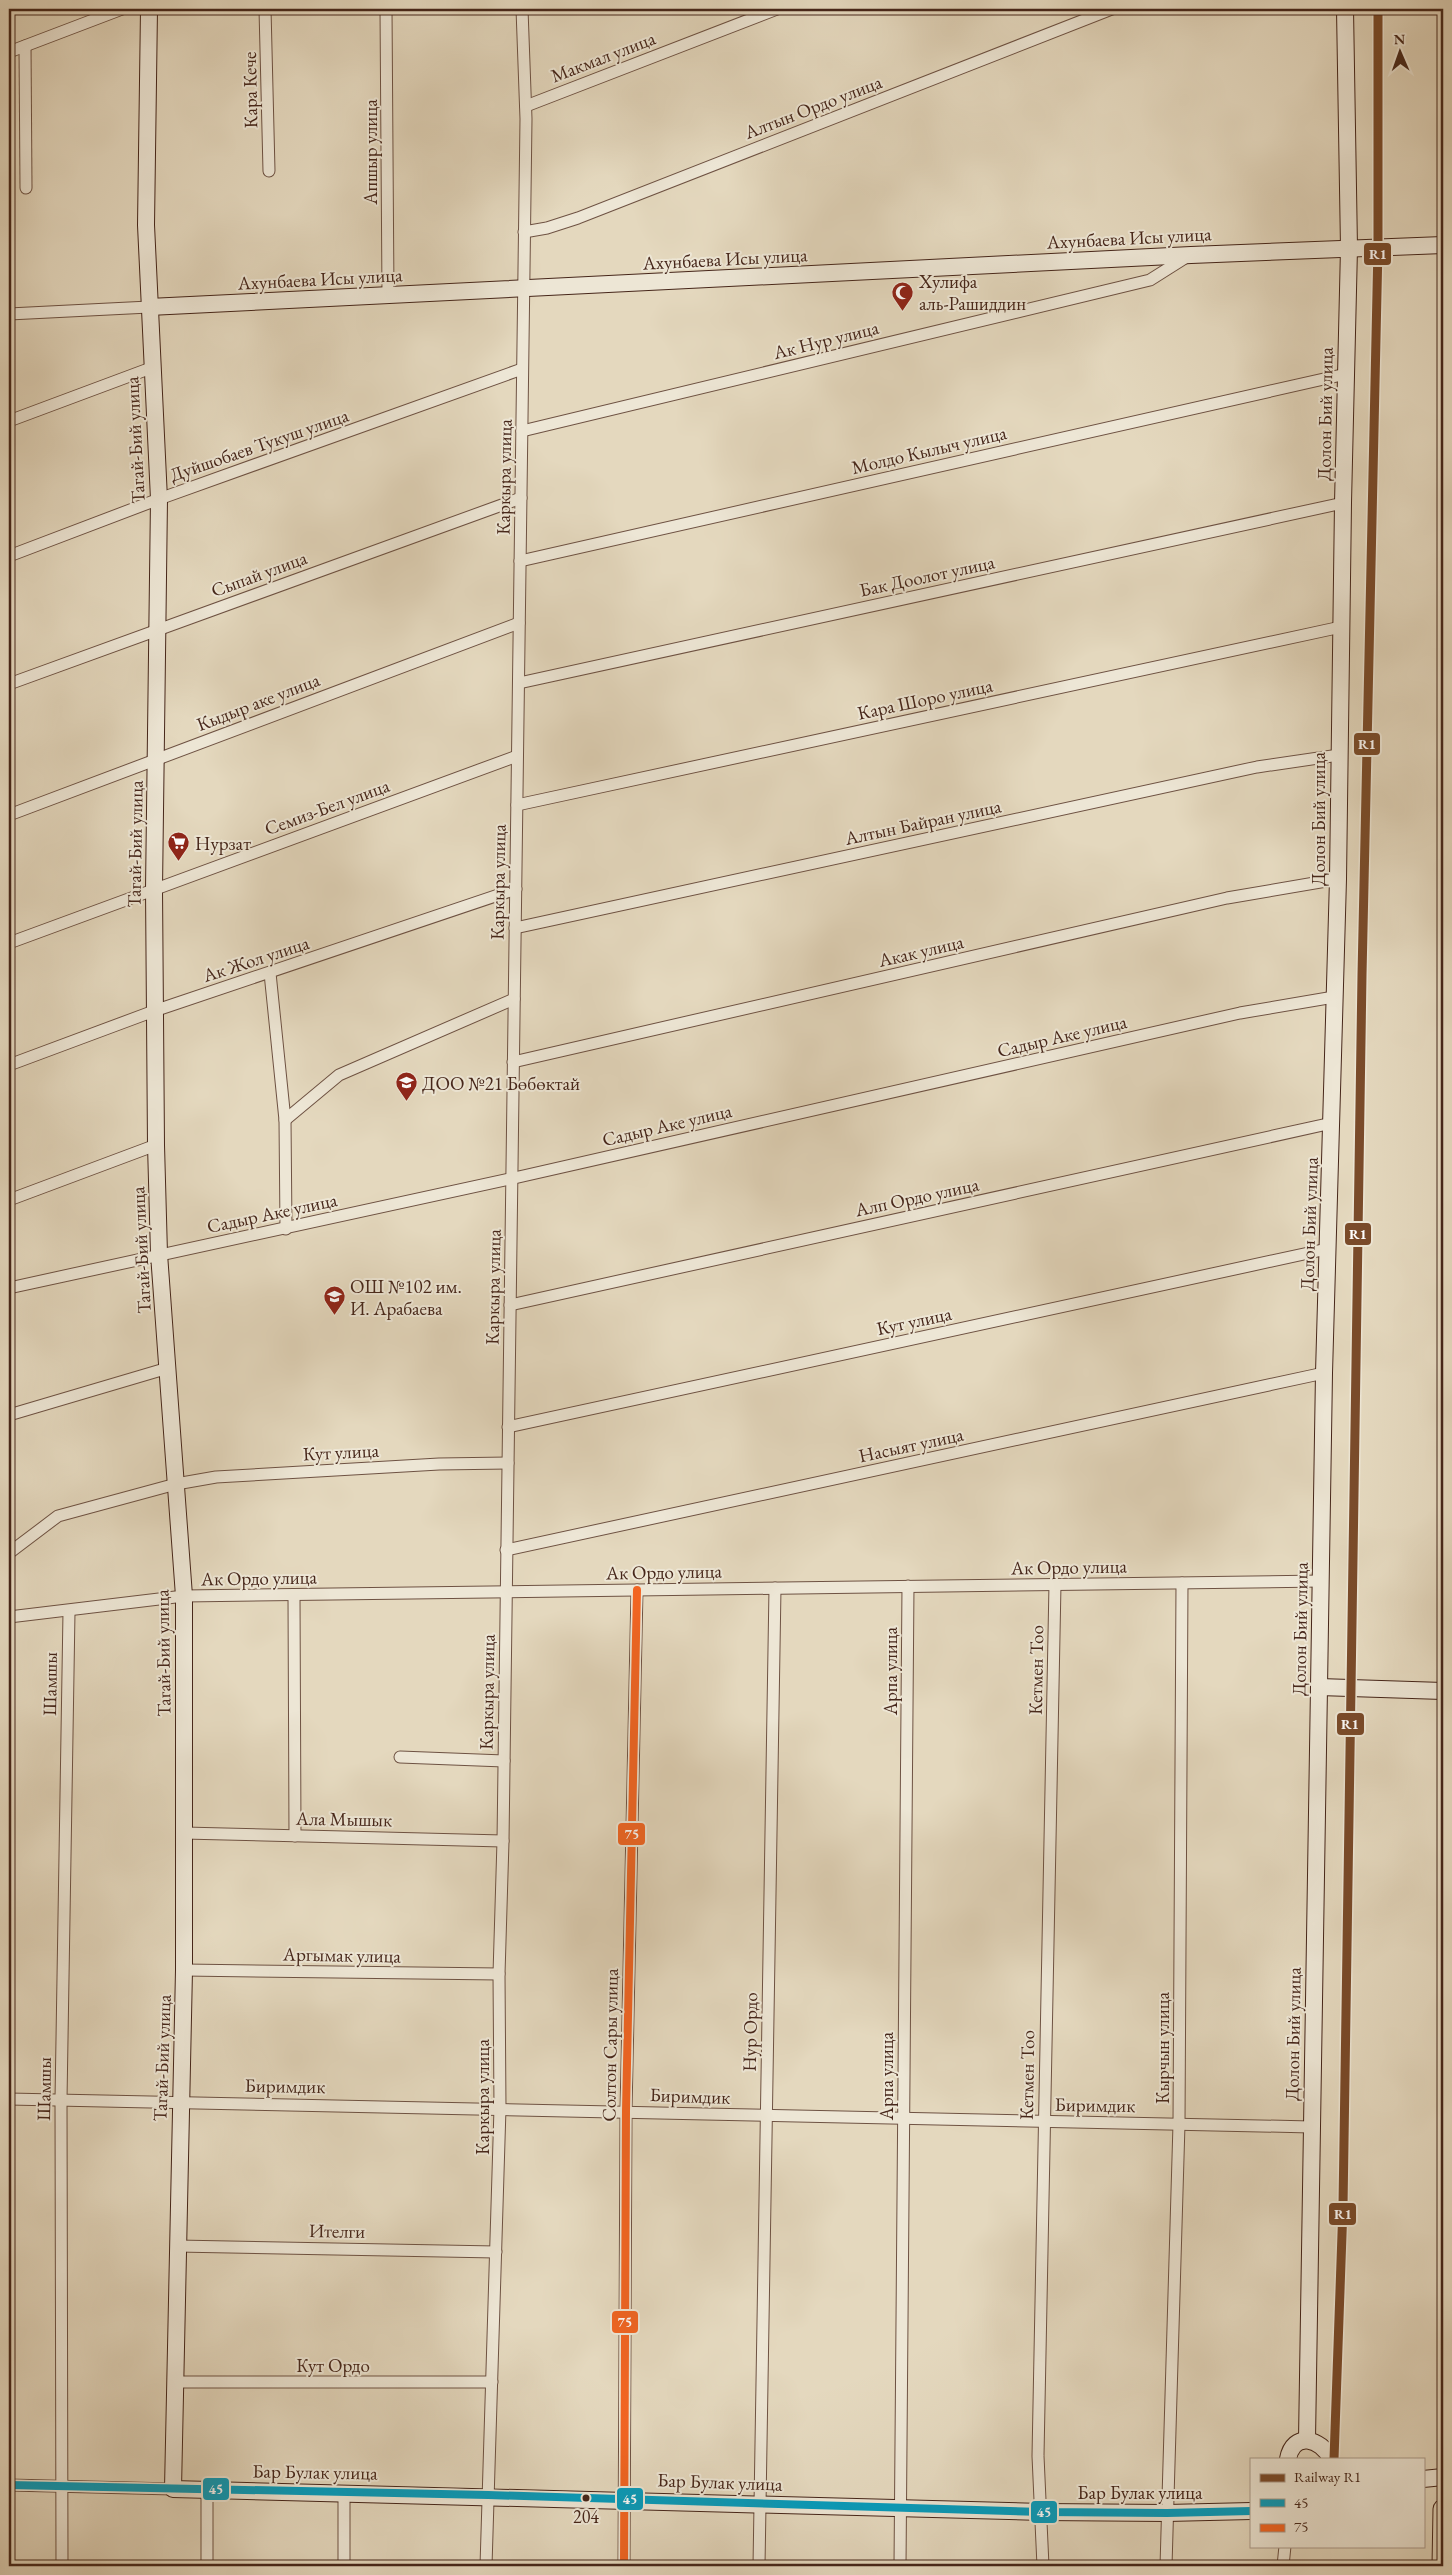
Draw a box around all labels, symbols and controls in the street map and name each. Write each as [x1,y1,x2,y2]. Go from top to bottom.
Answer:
street label: Макмал улица [547,25,659,88]
north arrow [1374,28,1424,78]
text: N [1394,30,1406,48]
street label: Кара Кече [237,52,263,128]
street label: Алтын Ордо улица [740,69,886,145]
street label: Апшыр улица [358,99,383,206]
street label: Ахунбаева Исы улица [1045,221,1212,255]
street label: Ахунбаева Исы улица [641,242,808,276]
line badge: R1 [1363,242,1392,266]
text: R1 [1369,245,1387,263]
street label: Ахунбаева Исы улица [236,262,403,296]
place label: Хулифа аль-Рашиддин [918,269,1026,316]
mosque icon: Хулифа аль-Рашиддин [891,280,915,311]
street label: Ак Нур улица [770,315,882,365]
street label: Долон Бий улица [1311,346,1339,481]
street label: Тагай-Бий улица [119,375,151,504]
street label: Дуйшобаев Тукуш улица [166,403,352,487]
street label: Каркыра улица [490,418,518,535]
street label: Молдо Кылыч улица [849,420,1009,480]
street label: Сыпай улица [208,545,311,603]
street label: Бак Доолот улица [857,549,997,603]
street label: Кыдыр аке улица [193,667,324,737]
street label: Кара Шоро улица [855,672,995,726]
line badge: R1 [1353,732,1381,756]
text: R1 [1358,735,1376,753]
street label: Долон Бий улица [1306,752,1331,886]
street label: Семиз-Бел улица [261,773,393,841]
street label: Тагай-Бий улица [121,780,149,908]
street label: Алтын Байран улица [842,793,1004,851]
street label: Каркыра улица [484,823,512,940]
supermarket icon: Нурзат [167,831,191,862]
place label: Нурзат [195,831,251,856]
street label: Акак улица [875,929,966,973]
street label: Ак Жол улица [199,930,313,988]
street label: Садыр Аке улица [995,1009,1130,1063]
school or university icon: ДОО №21 Бөбөктай [394,1071,418,1102]
place label: ДОО №21 Бөбөктай [422,1071,580,1096]
street label: Садыр Аке улица [600,1098,735,1152]
street label: Долон Бий улица [1294,1156,1324,1291]
street label: Алп Ордо улица [852,1172,982,1223]
street label: Тагай-Бий улица [125,1185,157,1314]
street label: Садыр Аке улица [205,1187,340,1239]
line badge: R1 [1344,1222,1372,1246]
text: R1 [1349,1225,1367,1243]
street label: Каркыра улица [479,1228,507,1345]
place label: ОШ №102 им. И. Арабаева [350,1274,462,1321]
school or university icon: ОШ №102 им. И. Арабаева [322,1285,346,1316]
street label: Кут улица [874,1301,954,1341]
street label: Насыят улица [856,1422,966,1468]
street label: Кут улица [302,1438,380,1466]
street label: Ак Ордо улица [1010,1553,1128,1581]
street label: Ак Ордо улица [605,1558,723,1586]
street label: Долон Бий улица [1286,1561,1314,1696]
street label: Ак Ордо улица [200,1564,318,1592]
street label: Тагай-Бий улица [149,1589,177,1717]
street label: Кетмен Тоо [1023,1625,1049,1715]
street label: Арпа улица [878,1626,903,1716]
street label: Каркыра улица [473,1633,501,1750]
street label: Шамшы [37,1651,63,1716]
line badge: R1 [1336,1712,1365,1736]
text: R1 [1341,1715,1359,1733]
street label: Ала Мышык [295,1806,392,1832]
line badge: 75 [617,1822,646,1846]
text: 75 [625,1825,639,1843]
street label: Аргымак улица [282,1941,402,1969]
street label: Долон Бий улица [1279,1966,1307,2101]
street label: Солтон Сары улица [596,1968,624,2122]
street label: Кырчын улица [1150,1991,1175,2104]
street label: Нур Ордо [737,1992,763,2072]
street label: Тагай-Бий улица [147,1994,177,2122]
street label: Кетмен Тоо [1014,2030,1040,2120]
street label: Арпа улица [874,2031,899,2121]
street label: Каркыра улица [470,2039,495,2155]
street label: Шамшы [31,2056,57,2121]
street label: Биримдик [244,2073,326,2099]
street label: Биримдик [649,2082,731,2110]
street label: Биримдик [1054,2092,1136,2118]
line badge: R1 [1328,2202,1357,2226]
text: R1 [1334,2205,1352,2223]
street label: Ителги [309,2218,365,2244]
line badge: 75 [611,2310,639,2334]
text: 75 [618,2313,632,2331]
street label: Кут Ордо [296,2353,370,2378]
street label: Бар Булак улица [252,2458,378,2486]
legend [1250,2458,1424,2548]
street label: Бар Булак улица [657,2467,783,2497]
text: Railway R1 [1294,2467,1361,2486]
line badge: 45 [202,2477,230,2501]
text: 45 [209,2480,223,2498]
street label: Бар Булак улица [1077,2480,1203,2505]
line badge: 45 [616,2487,644,2511]
text: 45 [623,2490,637,2508]
marker: 204 [581,2493,591,2503]
text: 45 [1294,2493,1308,2512]
line badge: 45 [1030,2500,1058,2524]
text: 45 [1037,2503,1051,2521]
place label: 204 [573,2505,599,2528]
text: 75 [1294,2517,1308,2536]

